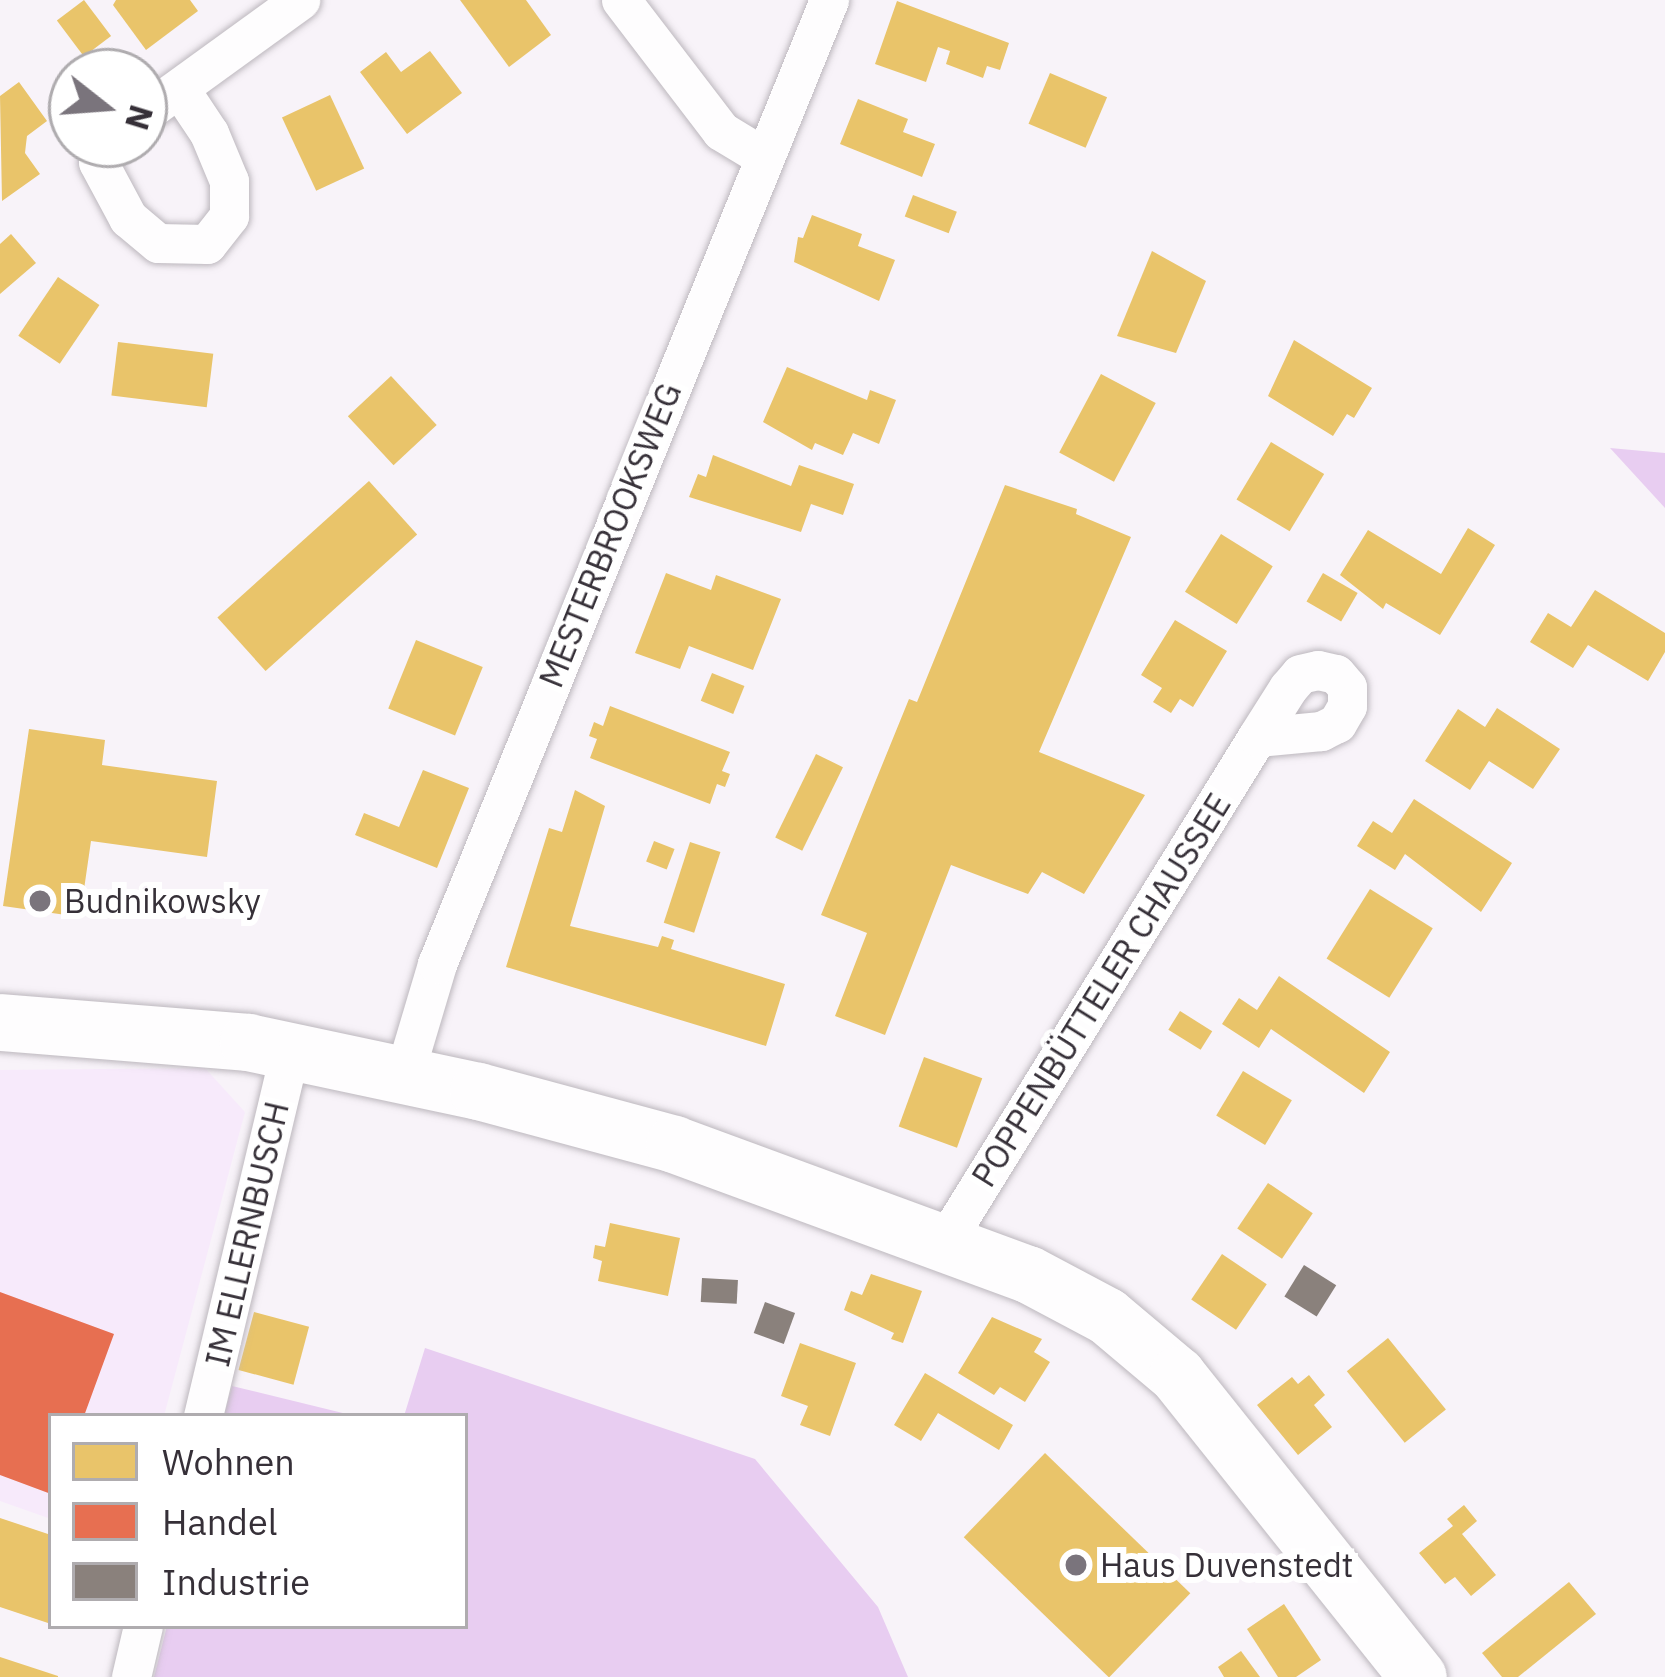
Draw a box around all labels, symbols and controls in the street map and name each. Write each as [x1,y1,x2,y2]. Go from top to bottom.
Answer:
north arrow [48,48,168,168]
text: N [116,100,164,136]
street label: MESTERBROOKSWEG [531,377,689,693]
street label: POPPENBÜTTELER CHAUSSEE [963,786,1239,1194]
place label: Budnikowsky [64,881,261,921]
marker: Budnikowsky [27,888,53,914]
street label: IM ELLERNBUSCH [197,1098,297,1370]
legend [48,1413,468,1629]
text: Wohnen [162,1438,295,1485]
text: Handel [162,1498,278,1545]
place label: Haus Duvenstedt [1100,1545,1353,1585]
marker: Haus Duvenstedt [1063,1552,1089,1578]
text: Industrie [162,1558,310,1605]

